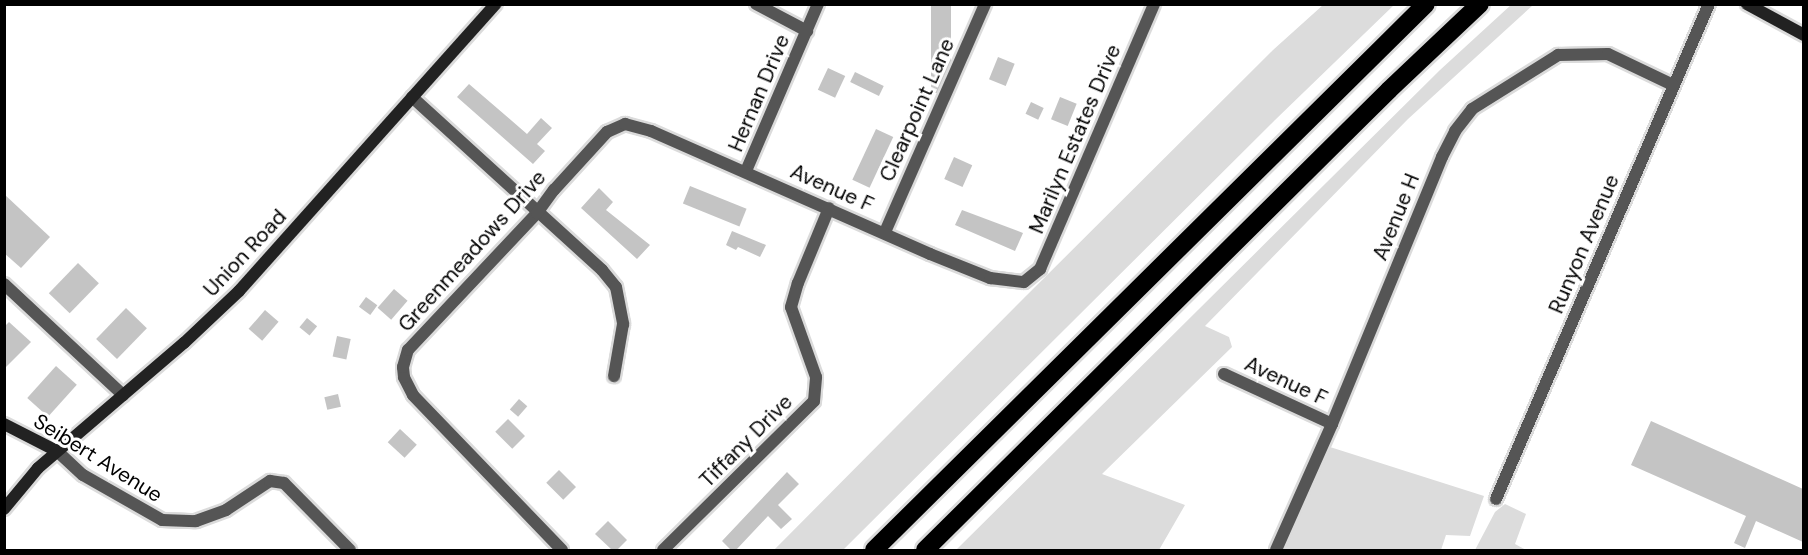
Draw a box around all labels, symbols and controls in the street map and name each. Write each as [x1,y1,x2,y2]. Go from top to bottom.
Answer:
street label: Hernan Drive [723,31,795,155]
street label: Clearpoint Lane [874,35,960,185]
street label: Marilyn Estates Drive [1024,41,1126,237]
street label: Avenue F [787,159,877,217]
street label: Greenmeadows Drive [393,165,551,337]
street label: Avenue H [1367,170,1425,264]
street label: Runyon Avenue [1543,171,1625,317]
street label: Union Road [198,204,292,302]
street label: Avenue F [1241,351,1331,411]
street label: Tiffany Drive [694,389,798,493]
street label: Seibert Avenue [29,408,167,508]

